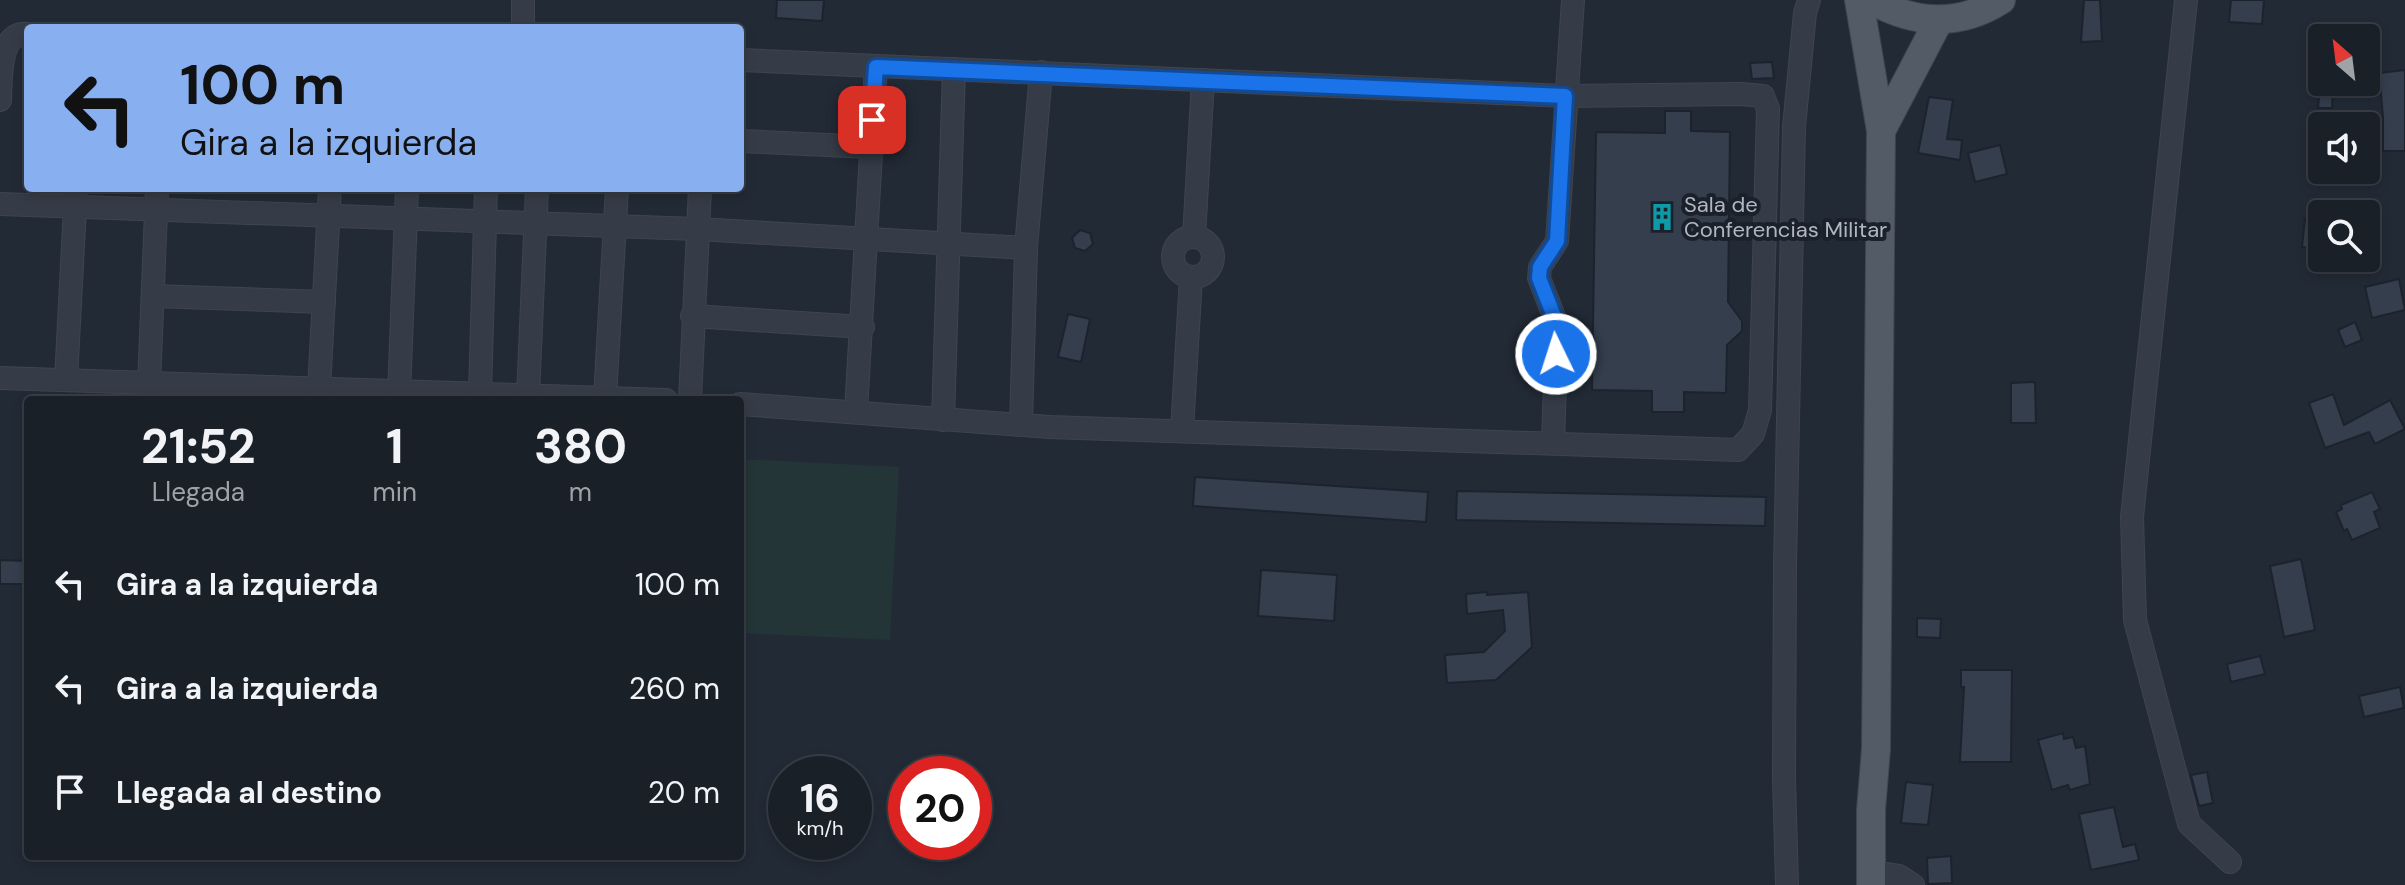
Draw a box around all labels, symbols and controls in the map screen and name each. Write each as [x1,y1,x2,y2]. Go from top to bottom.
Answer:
north arrow [2308,24,2380,96]
map controls [2308,24,2380,272]
text: 100 m [180,48,345,121]
icon: left [48,56,152,160]
pin [838,86,906,154]
icon: arrive [850,98,894,142]
button: sound [2308,112,2380,184]
text: Gira a la izquierda [180,119,477,166]
place label: Sala de Conferencias Militar [1684,190,1887,244]
button: search [2308,200,2380,272]
building icon: Sala de Conferencias Militar [1647,202,1677,232]
position arrow [1514,312,1598,396]
text: 21:52 [141,415,256,478]
text: 1 [386,415,403,478]
text: 380 [534,415,627,478]
text: Llegada [152,475,245,509]
text: min [373,475,417,509]
text: m [569,475,592,509]
icon: left [48,562,92,606]
text: Gira a la izquierda [116,565,378,604]
text: 100 m [635,565,720,604]
icon: left [48,666,92,710]
text: Gira a la izquierda [116,669,378,708]
text: 260 m [629,669,720,708]
speed limit sign: 20 [888,756,992,860]
icon: arrive [48,770,92,814]
text: 16 [800,772,840,824]
text: Llegada al destino [116,773,382,812]
text: 20 m [648,773,720,812]
text: km/h [796,815,844,841]

